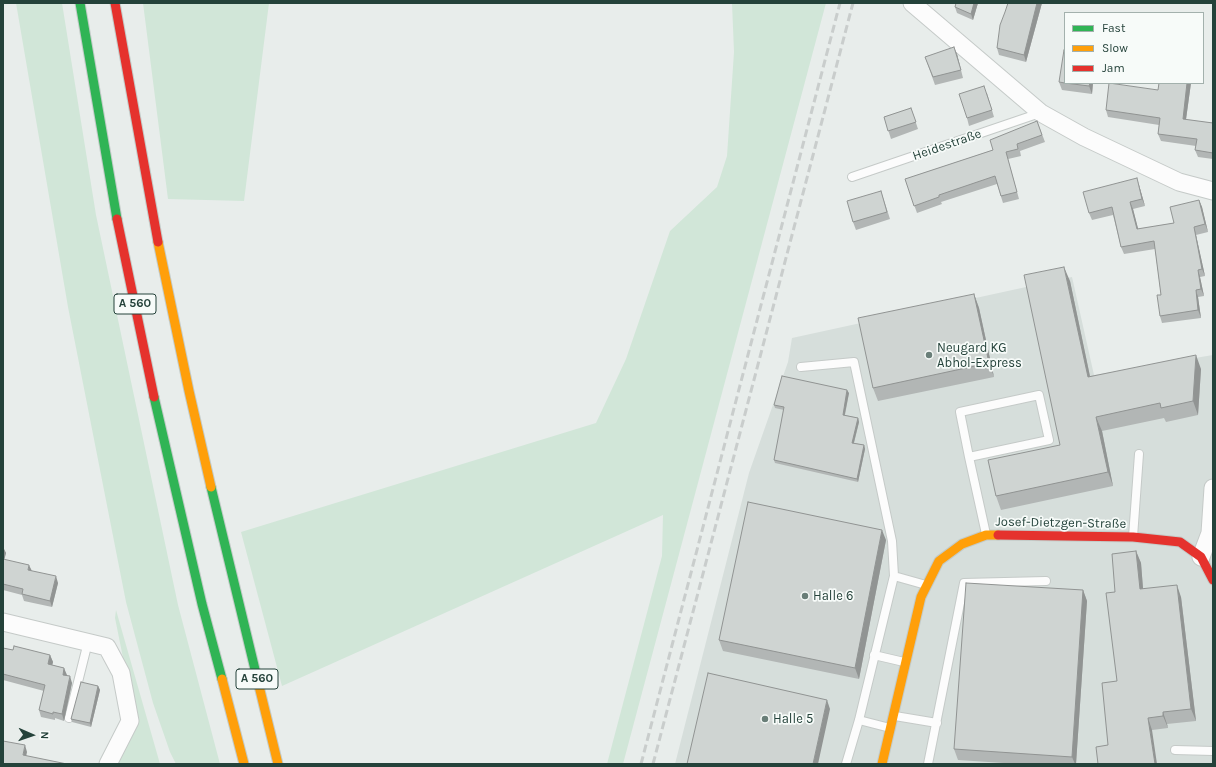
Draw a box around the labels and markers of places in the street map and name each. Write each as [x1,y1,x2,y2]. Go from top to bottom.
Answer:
place label: Neugard KG Abhol-Express [937,340,1022,371]
marker: Neugard KG Abhol-Express [924,350,934,360]
place label: Halle 6 [813,588,853,604]
marker: Halle 6 [800,591,810,601]
place label: Halle 5 [773,711,813,727]
marker: Halle 5 [760,714,770,724]

